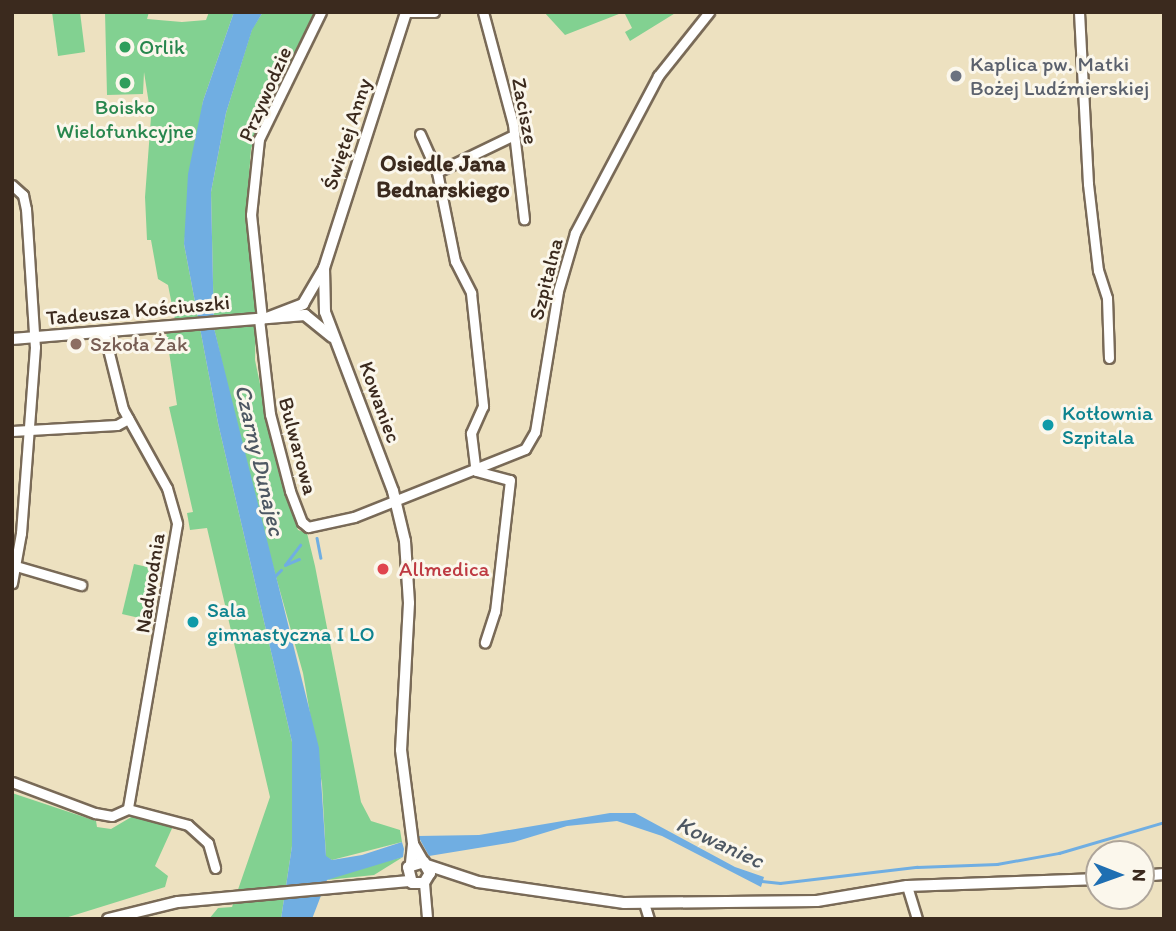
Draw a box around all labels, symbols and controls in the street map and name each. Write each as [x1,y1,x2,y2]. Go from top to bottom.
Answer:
place label: Orlik [139,34,185,60]
marker: Orlik [117,39,133,55]
street label: Przywodzie [233,43,297,145]
place label: Kaplica pw. Matki Bożej Ludźmierskiej [970,51,1148,101]
marker: Kaplica pw. Matki Bożej Ludźmierskiej [948,68,964,84]
marker: Boisko Wielofunkcyjne [117,75,133,91]
street label: Świętej Anny [317,75,377,193]
street label: Zacisze [506,76,544,146]
place label: Boisko Wielofunkcyjne [56,94,194,144]
district label: Osiedle Jana Bednarskiego [376,149,510,203]
street label: Szpitalna [524,235,568,323]
street label: Tadeusza Kościuszki [45,289,231,331]
place label: Szkoła Żak [90,331,188,357]
marker: Szkoła Żak [68,336,84,352]
street label: Kowaniec [354,358,406,446]
water label: Czarny Dunajec [229,381,291,539]
street label: Bulwarowa [273,394,323,498]
place label: Kotłownia Szpitala [1062,400,1153,450]
marker: Kotłownia Szpitala [1040,417,1056,433]
street label: Nadwodnia [130,531,170,635]
place label: Allmedica [399,556,489,582]
marker: Allmedica [373,559,393,579]
place label: Sala gimnastyczna I LO [207,597,374,647]
marker: Sala gimnastyczna I LO [185,614,201,630]
water label: Kowaniec [672,810,768,874]
north arrow [1085,840,1155,910]
text: N [1128,869,1151,882]

